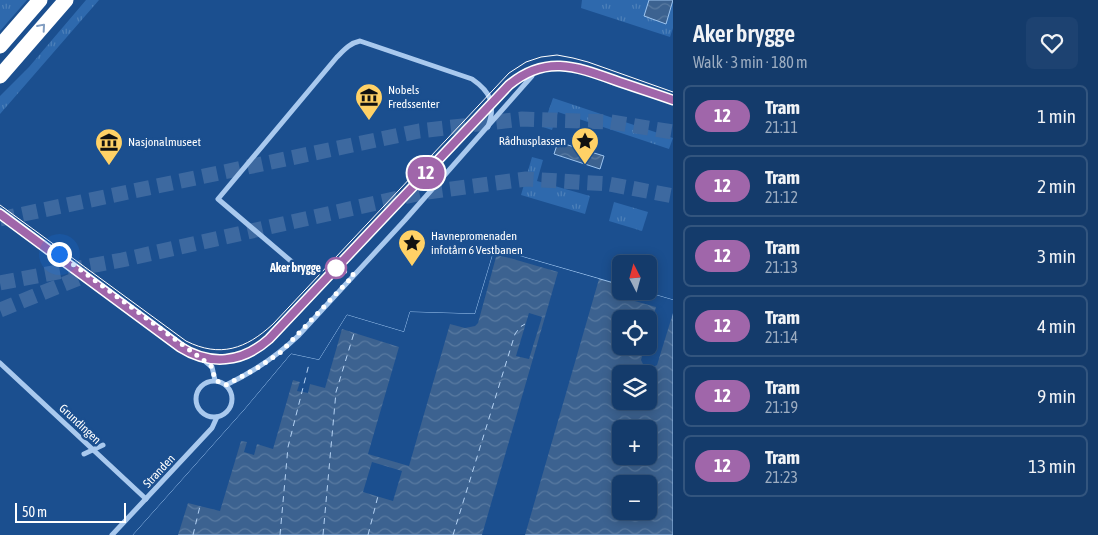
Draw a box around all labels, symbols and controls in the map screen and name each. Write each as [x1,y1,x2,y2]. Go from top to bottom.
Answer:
button: heart [1026,17,1078,69]
text: Aker brygge [693,20,795,47]
one-way arrow [37,24,46,33]
text: Walk · 3 min · 180 m [693,53,807,71]
museum icon: Nobels Fredssenter [354,82,384,121]
place label: Nobels Fredssenter [388,83,440,111]
text: Tram [765,96,800,118]
text: 12 [714,105,731,126]
text: 1 min [1037,105,1076,127]
text: 21:11 [765,118,798,136]
place icon: Rådhusplassen [570,126,600,165]
museum icon: Nasjonalmuseet [94,127,124,166]
place label: Rådhusplassen [499,134,566,148]
place label: Nasjonalmuseet [128,135,201,149]
line badge: 12 [404,157,448,189]
text: 12 [418,162,434,183]
text: Tram [765,166,800,188]
text: 12 [714,175,731,196]
text: 2 min [1037,175,1076,197]
text: 21:12 [765,188,798,206]
place icon: Havnepromenaden infotårn 6 Vestbanen [397,228,427,267]
place label: Havnepromenaden infotårn 6 Vestbanen [431,229,523,257]
text: Tram [765,236,800,258]
your location [47,242,72,267]
text: 12 [714,245,731,266]
text: 3 min [1037,245,1076,267]
north arrow [612,255,658,300]
map controls [612,255,657,520]
marker: Aker brygge [325,257,347,279]
text: 21:13 [765,258,798,276]
place label: Aker brygge [269,261,322,275]
text: Tram [765,306,800,328]
button: locate [612,310,657,355]
text: 12 [714,315,731,336]
text: 4 min [1037,315,1076,337]
text: 21:14 [765,328,798,346]
button: layers [612,365,657,410]
text: Tram [765,376,800,398]
text: 12 [714,385,731,406]
text: 9 min [1037,385,1076,407]
text: 21:19 [765,398,798,416]
street label: Grundingen [56,401,104,447]
button: + [612,420,657,465]
text: Tram [765,446,800,468]
street label: Stranden [140,452,178,490]
text: 12 [714,455,731,476]
text: 13 min [1028,455,1076,477]
text: 21:23 [765,468,798,486]
button: − [612,475,657,520]
scale bar [15,500,126,523]
text: 50 m [22,504,47,520]

